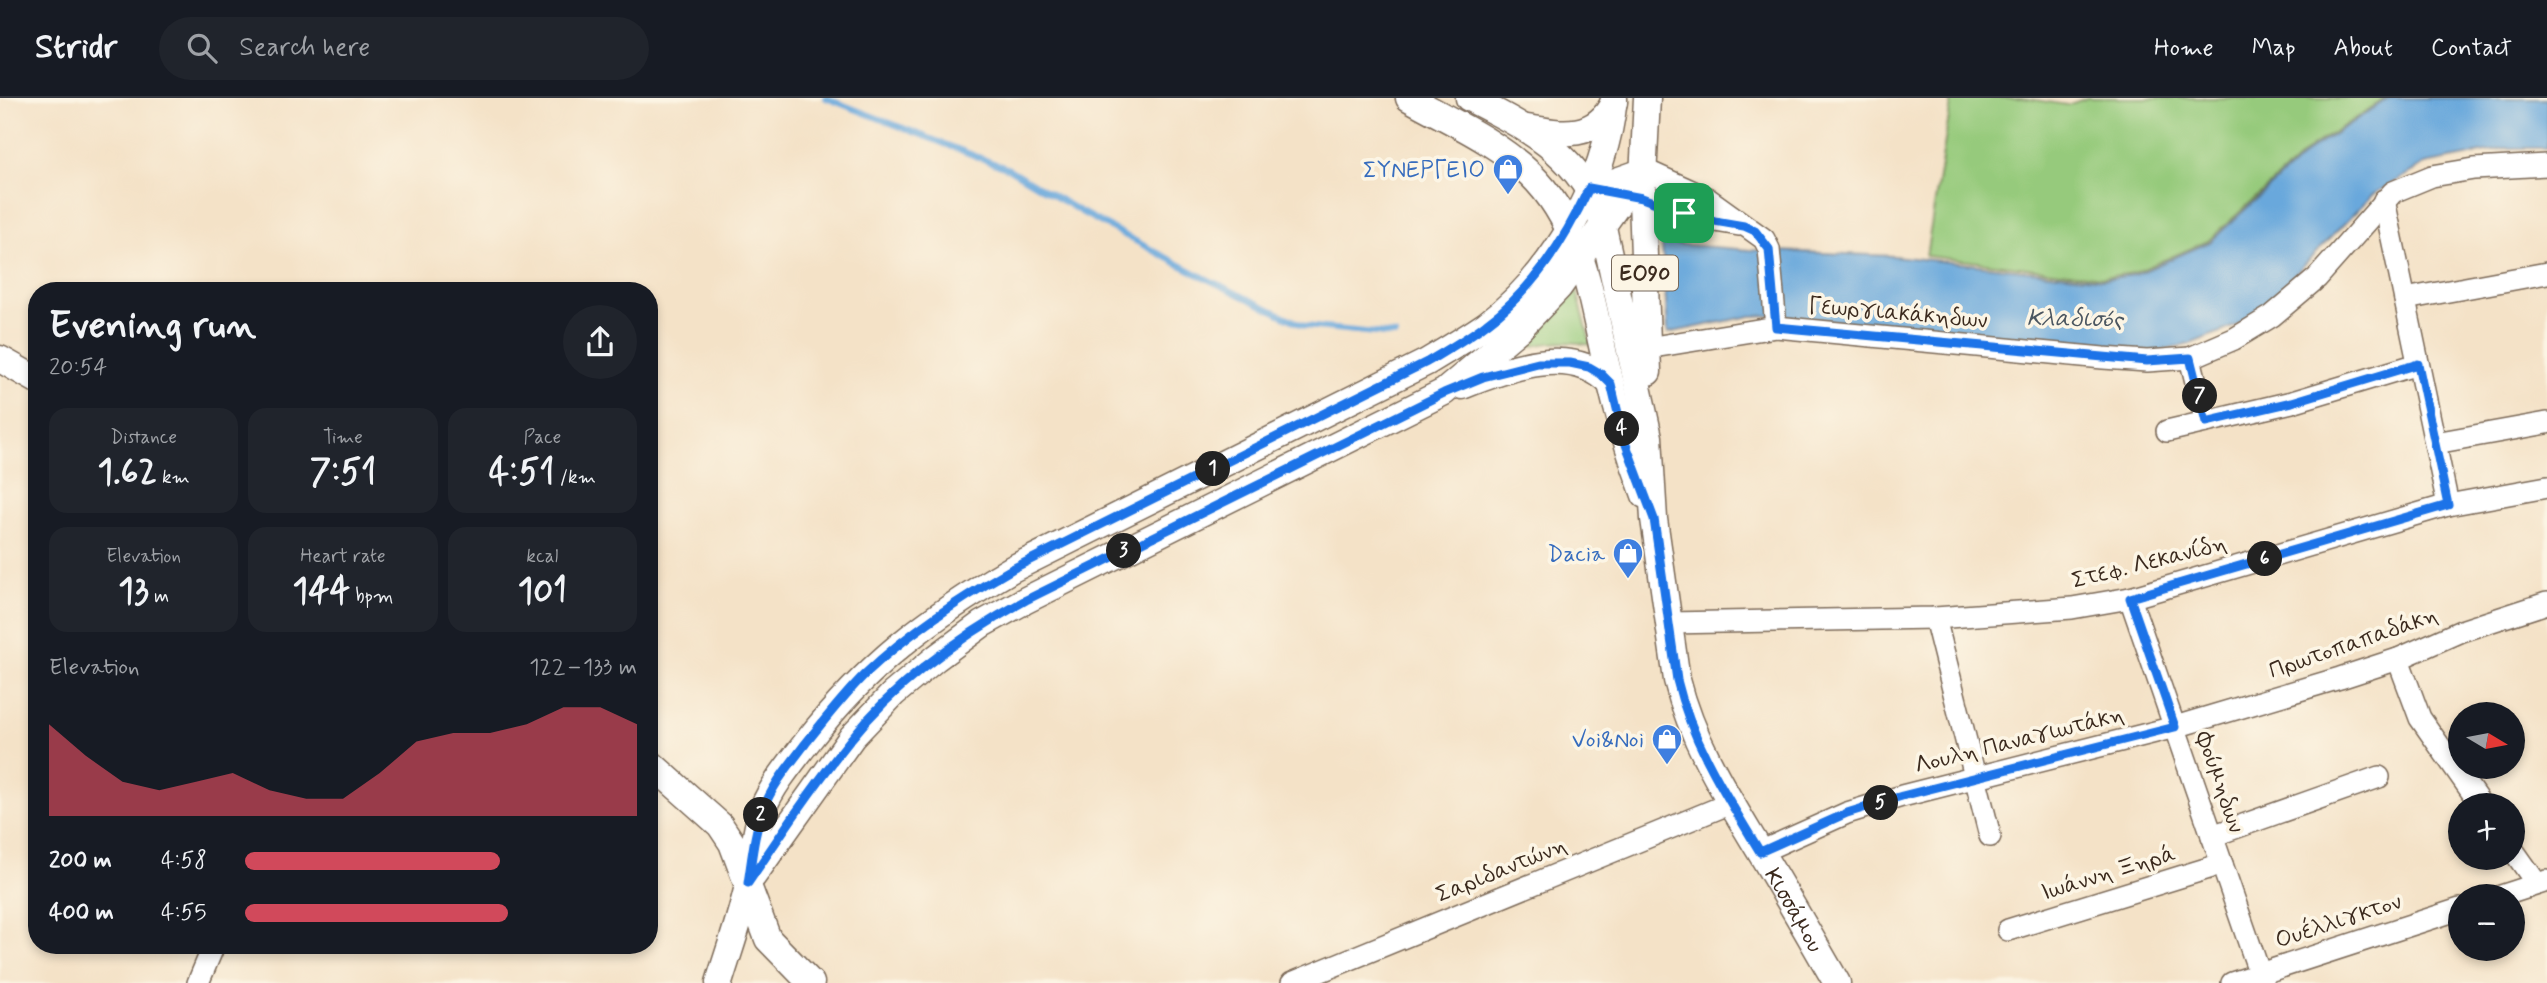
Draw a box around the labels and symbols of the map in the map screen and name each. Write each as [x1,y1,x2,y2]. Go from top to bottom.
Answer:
shop icon: ΣΥΝΕΡΓΕΙΟ [1491,152,1525,196]
place label: ΣΥΝΕΡΓΕΙΟ [1363,156,1485,186]
pin [1654,183,1714,243]
road number: ΕΟ90 [1612,256,1678,290]
street label: Γεωργιακάκηδων [1807,291,1989,337]
water label: Κλαδισός [2027,303,2125,336]
pin: 7 [2182,378,2218,414]
pin: 4 [1604,412,1640,446]
pin: 1 [1196,452,1230,486]
street label: Στεφ. Λεκανίδη [2069,529,2230,597]
pin: 3 [1106,533,1142,568]
shop icon: Dacia [1611,536,1645,580]
place label: Dacia [1548,540,1605,570]
pin: 6 [2248,542,2282,576]
street label: Πρωτοπαπαδάκη [2265,601,2442,687]
street label: Λουλη Παναγιωτάκη [1912,700,2127,781]
north arrow [2448,702,2525,779]
shop icon: Voi&Noi [1650,722,1684,766]
place label: Voi&Noi [1572,726,1644,756]
street label: Φούμηδων [2187,727,2250,837]
pin: 5 [1864,786,1898,820]
pin: 2 [744,798,778,832]
street label: Σαριδαντώνη [1432,831,1572,911]
street label: Ιωάννη Ξηρά [2038,839,2180,909]
street label: Κισσάμου [1756,863,1829,959]
street label: Ουέλλιγκτον [2271,885,2406,956]

